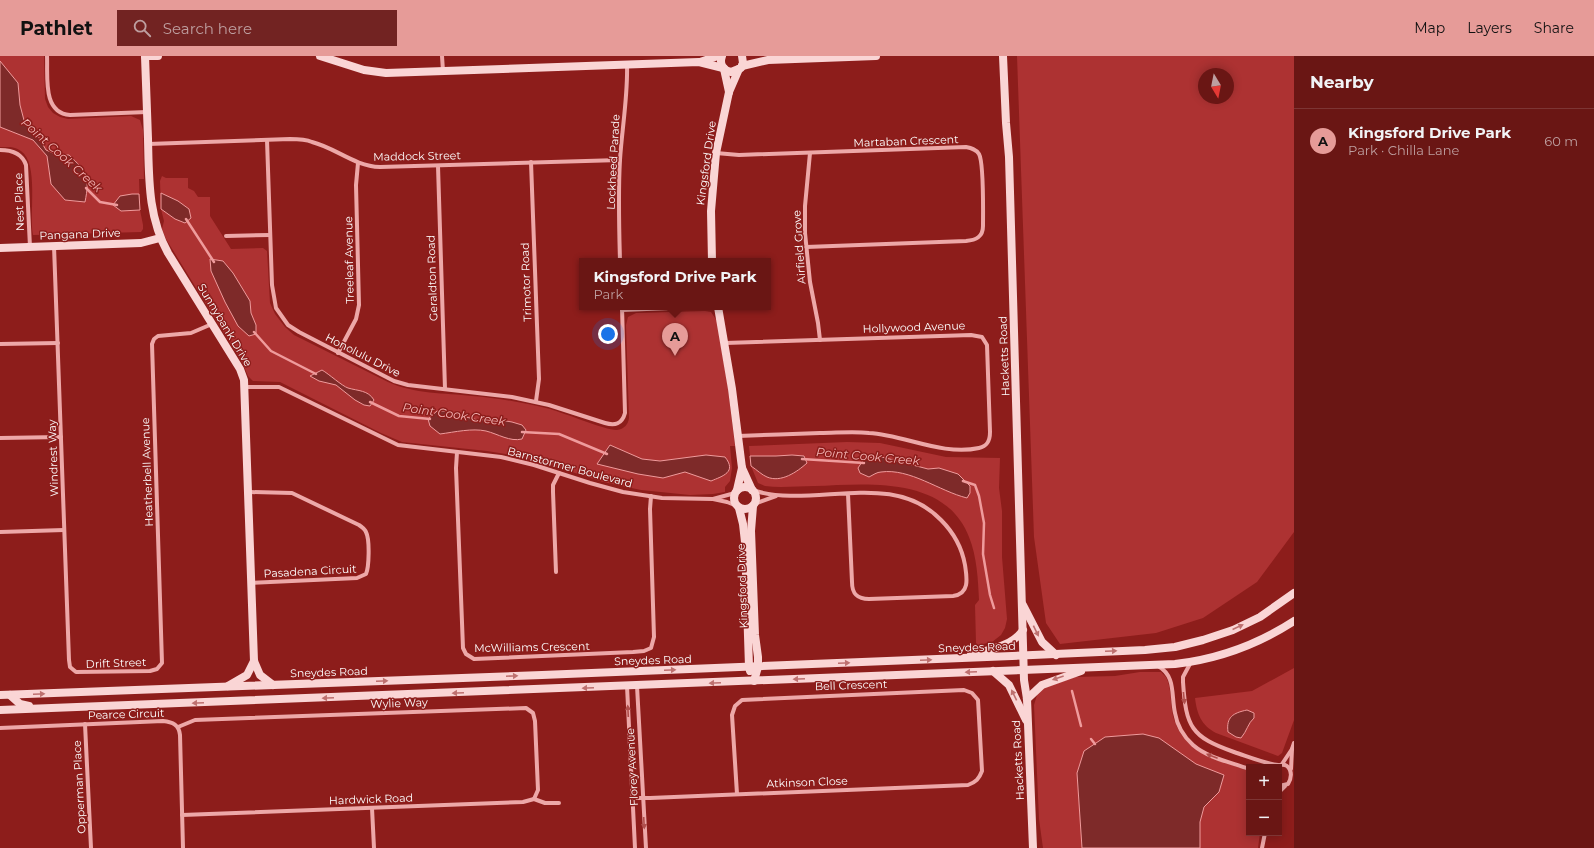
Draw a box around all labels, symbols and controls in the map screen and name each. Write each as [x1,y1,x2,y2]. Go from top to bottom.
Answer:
search box [117,10,397,46]
text: Pathlet [20,17,93,40]
icon: search [131,17,153,39]
text: Search here [163,19,252,38]
text: Map [1414,19,1445,37]
text: Layers [1467,19,1512,37]
text: Share [1534,19,1574,37]
north arrow [1198,68,1234,104]
text: Nearby [1310,72,1374,92]
street label: Lockheed Parade [604,113,623,210]
water label: Point Cook Creek [18,115,106,196]
street label: Kingsford Drive [693,120,719,206]
text: Kingsford Drive Park [1348,123,1511,142]
street label: Martaban Crescent [853,132,959,150]
text: A [1318,133,1328,149]
text: 60 m [1544,133,1578,149]
text: Park · Chilla Lane [1348,142,1459,158]
street label: Maddock Street [373,148,461,164]
street label: Nest Place [11,172,27,231]
street label: Airfield Grove [789,209,809,284]
street label: Treeleaf Avenue [341,216,357,304]
street label: Pangana Drive [39,226,121,242]
street label: Geraldton Road [424,235,440,321]
street label: Trimotor Road [518,242,534,322]
popup [579,258,771,310]
text: Kingsford Drive Park [593,267,757,286]
street label: Sunnybank Drive [195,281,255,369]
text: Park [593,286,623,302]
street label: Hacketts Road [996,316,1012,396]
street label: Hollywood Avenue [862,318,966,336]
pin: A [662,323,688,356]
your location [598,324,618,344]
street label: Honolulu Drive [323,330,403,380]
water label: Point Cook Creek [401,399,507,429]
street label: Heatherbell Avenue [138,417,156,527]
street label: Windrest Way [45,419,61,497]
street label: Barnstormer Boulevard [506,444,634,490]
water label: Point Cook Creek [816,444,921,468]
street label: Kingsford Drive [734,543,750,629]
street label: Pasadena Circuit [263,562,357,580]
one-way arrow [1232,624,1243,630]
one-way arrow [1033,625,1039,636]
street label: McWilliams Crescent [474,639,590,655]
street label: Sneydes Road [938,639,1016,655]
one-way arrow [1105,648,1117,655]
street label: Sneydes Road [614,652,692,668]
street label: Drift Street [85,655,147,671]
one-way arrow [920,657,933,663]
one-way arrow [838,660,851,666]
street label: Sneydes Road [290,664,368,680]
one-way arrow [664,667,677,673]
one-way arrow [965,669,977,676]
one-way arrow [506,673,518,680]
one-way arrow [792,676,805,682]
one-way arrow [1052,676,1064,682]
street label: Bell Crescent [815,677,888,693]
one-way arrow [376,678,388,685]
one-way arrow [709,679,721,686]
one-way arrow [581,685,594,691]
one-way arrow [1010,689,1017,700]
one-way arrow [451,690,464,696]
one-way arrow [33,691,46,697]
one-way arrow [1181,692,1187,705]
one-way arrow [321,695,334,701]
street label: Wylie Way [370,695,428,711]
one-way arrow [191,700,204,706]
one-way arrow [625,705,632,717]
street label: Pearce Circuit [87,706,165,722]
street label: Hacketts Road [1009,720,1027,800]
street label: Florey Avenue [623,727,641,806]
street label: Opperman Place [70,740,88,834]
one-way arrow [1206,752,1218,758]
map controls [1246,764,1282,836]
button: + [1246,764,1282,800]
street label: Atkinson Close [766,774,848,790]
street label: Hardwick Road [329,791,413,807]
button: − [1246,800,1282,836]
one-way arrow [641,817,648,829]

